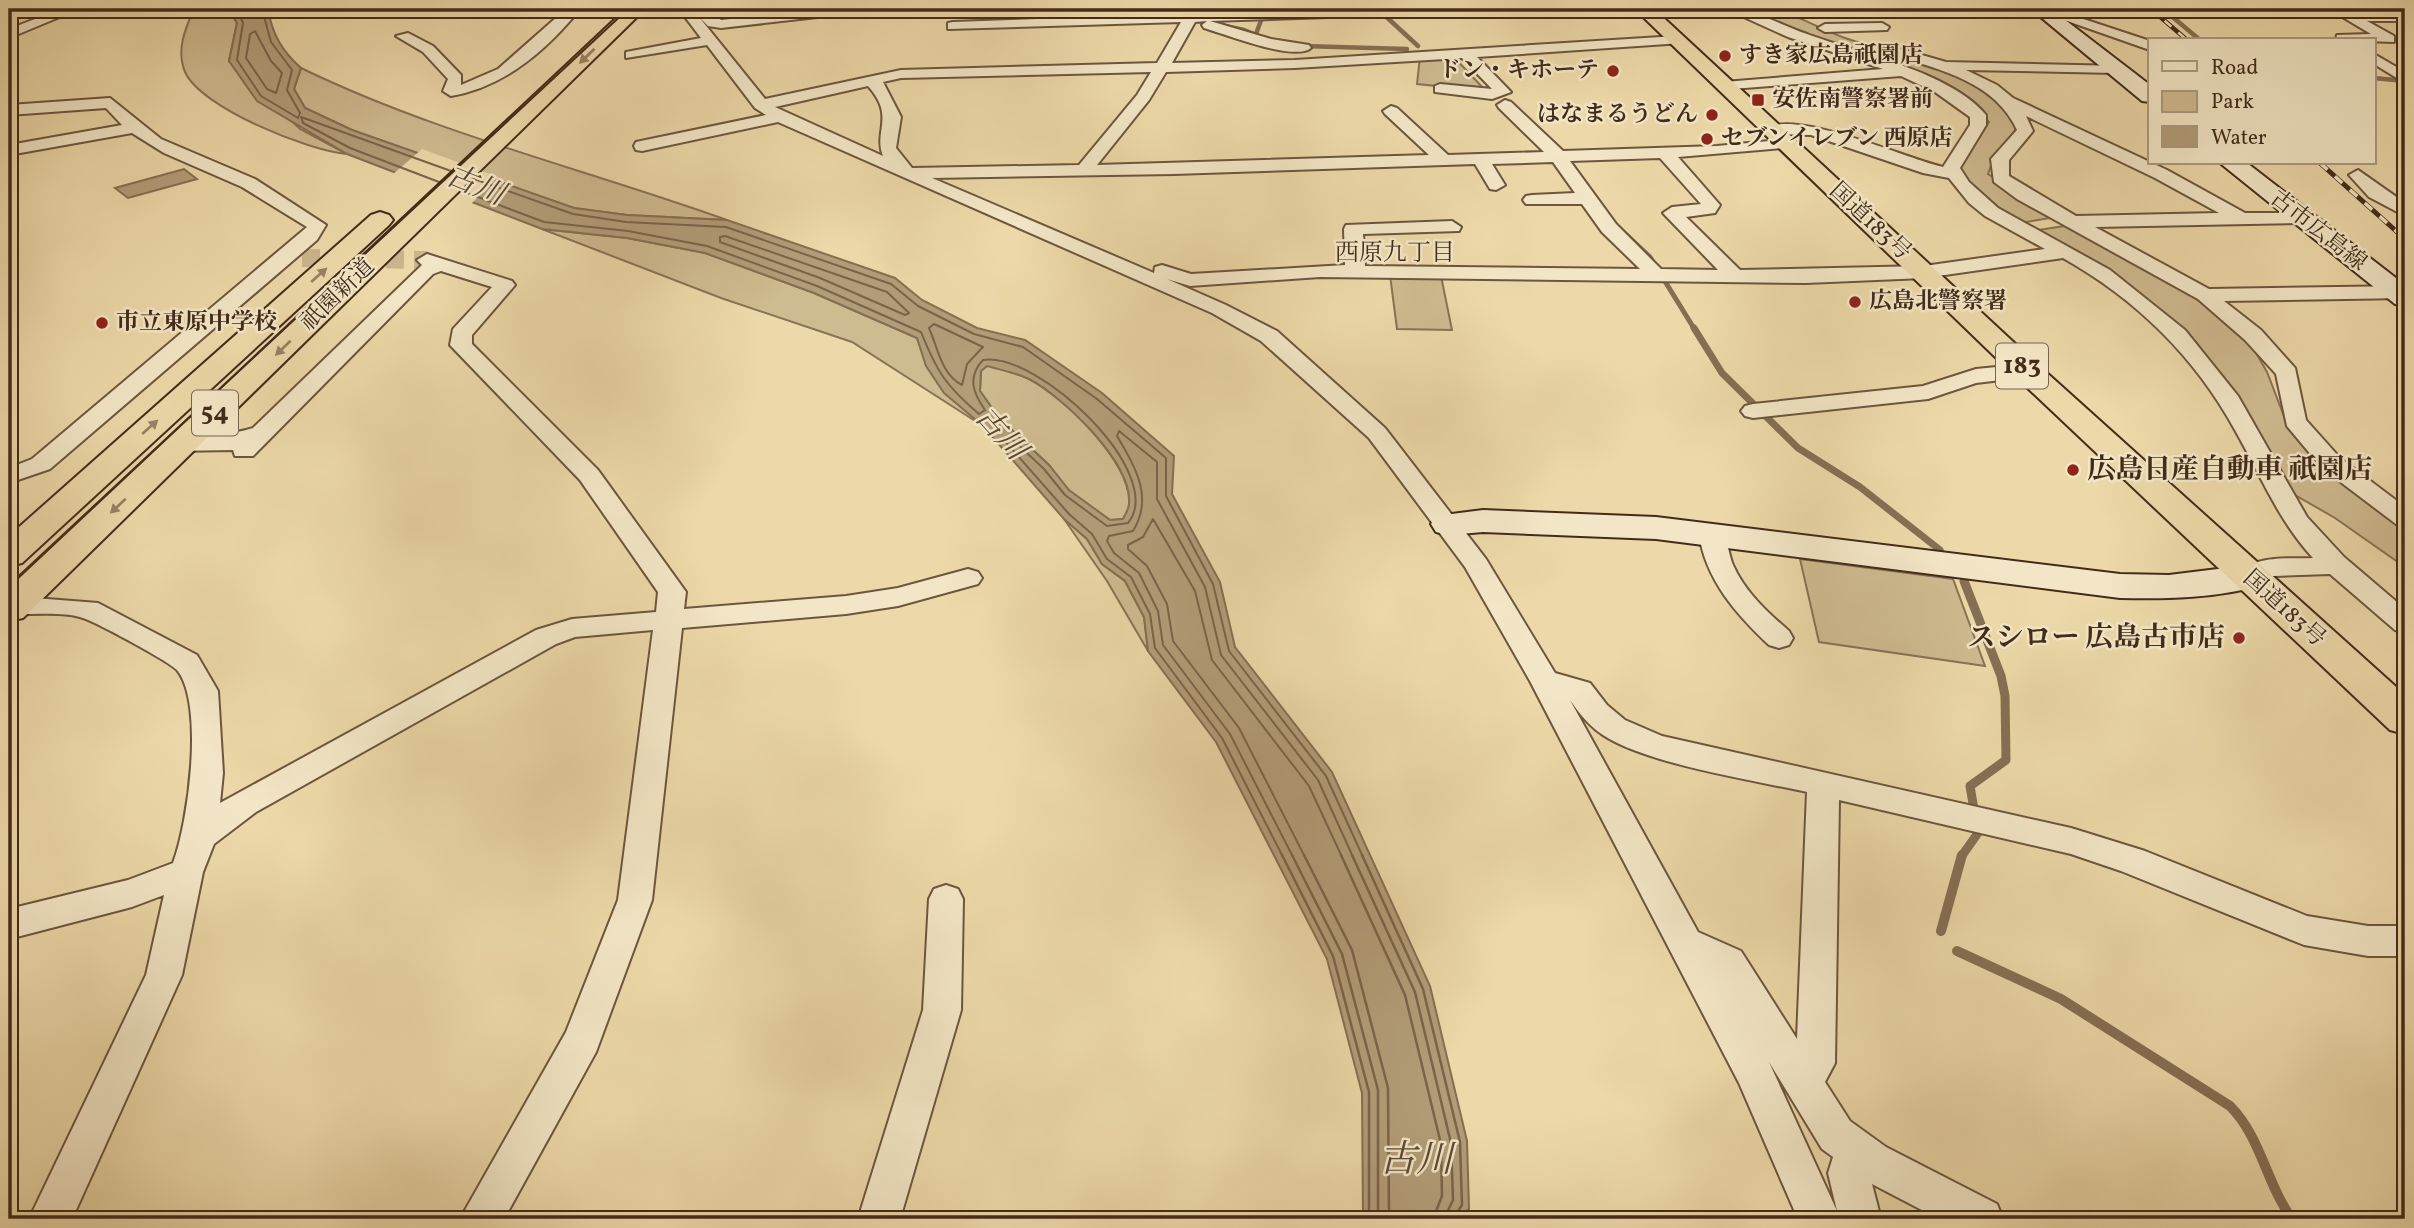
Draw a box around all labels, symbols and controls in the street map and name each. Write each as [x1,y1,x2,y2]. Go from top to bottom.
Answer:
legend [2148,38,2376,164]
place label: すき家広島祇園店 [1739,40,1923,72]
one-way arrow [578,48,595,65]
marker: すき家広島祇園店 [1717,48,1733,64]
text: Road [2211,54,2258,83]
place label: ドン・キホーテ [1438,55,1599,87]
marker: ドン・キホーテ [1605,63,1621,79]
place label: 安佐南警察署前 [1772,84,1933,116]
text: Park [2211,88,2254,117]
marker: 安佐南警察署前 [1750,92,1766,108]
place label: はなまるうどん [1537,99,1698,131]
marker: はなまるうどん [1704,107,1720,123]
place label: セブンイレブン 西原店 [1721,123,1953,155]
text: Water [2211,124,2267,153]
marker: セブンイレブン 西原店 [1699,131,1715,147]
water label: 古川 [439,155,513,218]
street label: 国道183号 [1822,176,1918,268]
street label: 古市広島線 [2263,183,2373,279]
district label: 西原九丁目 [1335,237,1455,271]
street label: 祇園新道 [294,252,382,338]
one-way arrow [310,267,328,283]
place label: 広島北警察署 [1869,286,2007,318]
marker: 広島北警察署 [1847,294,1863,310]
place label: 市立東原中学校 [116,307,277,339]
marker: 市立東原中学校 [94,315,110,331]
one-way arrow [275,340,292,356]
road number: 183 [1996,344,2048,388]
road number: 54 [192,390,238,436]
water label: 古川 [964,398,1038,473]
one-way arrow [141,419,159,435]
place label: 広島日産自動車 祇園店 [2087,451,2373,490]
marker: 広島日産自動車 祇園店 [2065,462,2081,478]
one-way arrow [110,497,127,513]
street label: 国道183号 [2236,563,2332,655]
place label: スシロー 広島古市店 [1967,619,2225,658]
marker: スシロー 広島古市店 [2231,630,2247,646]
water label: 古川 [1379,1136,1457,1187]

